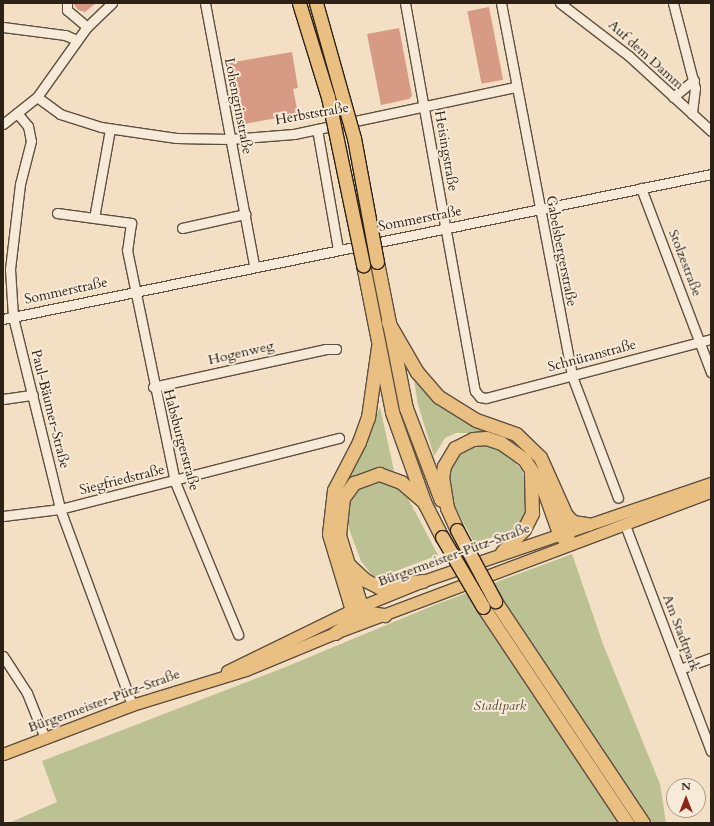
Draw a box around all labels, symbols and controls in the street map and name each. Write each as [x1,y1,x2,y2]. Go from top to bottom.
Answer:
street label: Auf dem Damm [605,17,687,93]
street label: Lohengrinstraße [220,56,256,156]
street label: Herbststraße [274,99,350,129]
street label: Heisingstraße [431,109,461,193]
street label: Gabelsbergerstraße [542,194,580,308]
street label: Sommerstraße [377,203,463,235]
street label: Stolzestraße [665,227,705,299]
street label: Sommerstraße [23,274,109,308]
street label: Schnüranstraße [546,336,638,376]
street label: Hogenweg [207,337,275,369]
street label: Paul-Bäumer-Straße [27,348,73,470]
street label: Habsburgerstraße [159,387,203,493]
street label: Siegfriedstraße [78,461,166,499]
street label: Bürgermeister-Pütz-Straße [376,520,532,590]
street label: Am Stadtpark [659,592,703,674]
street label: Bürgermeister-Pütz-Straße [26,666,182,736]
park label: Stadtpark [473,698,527,714]
north arrow [666,778,706,818]
text: N [681,779,691,794]

